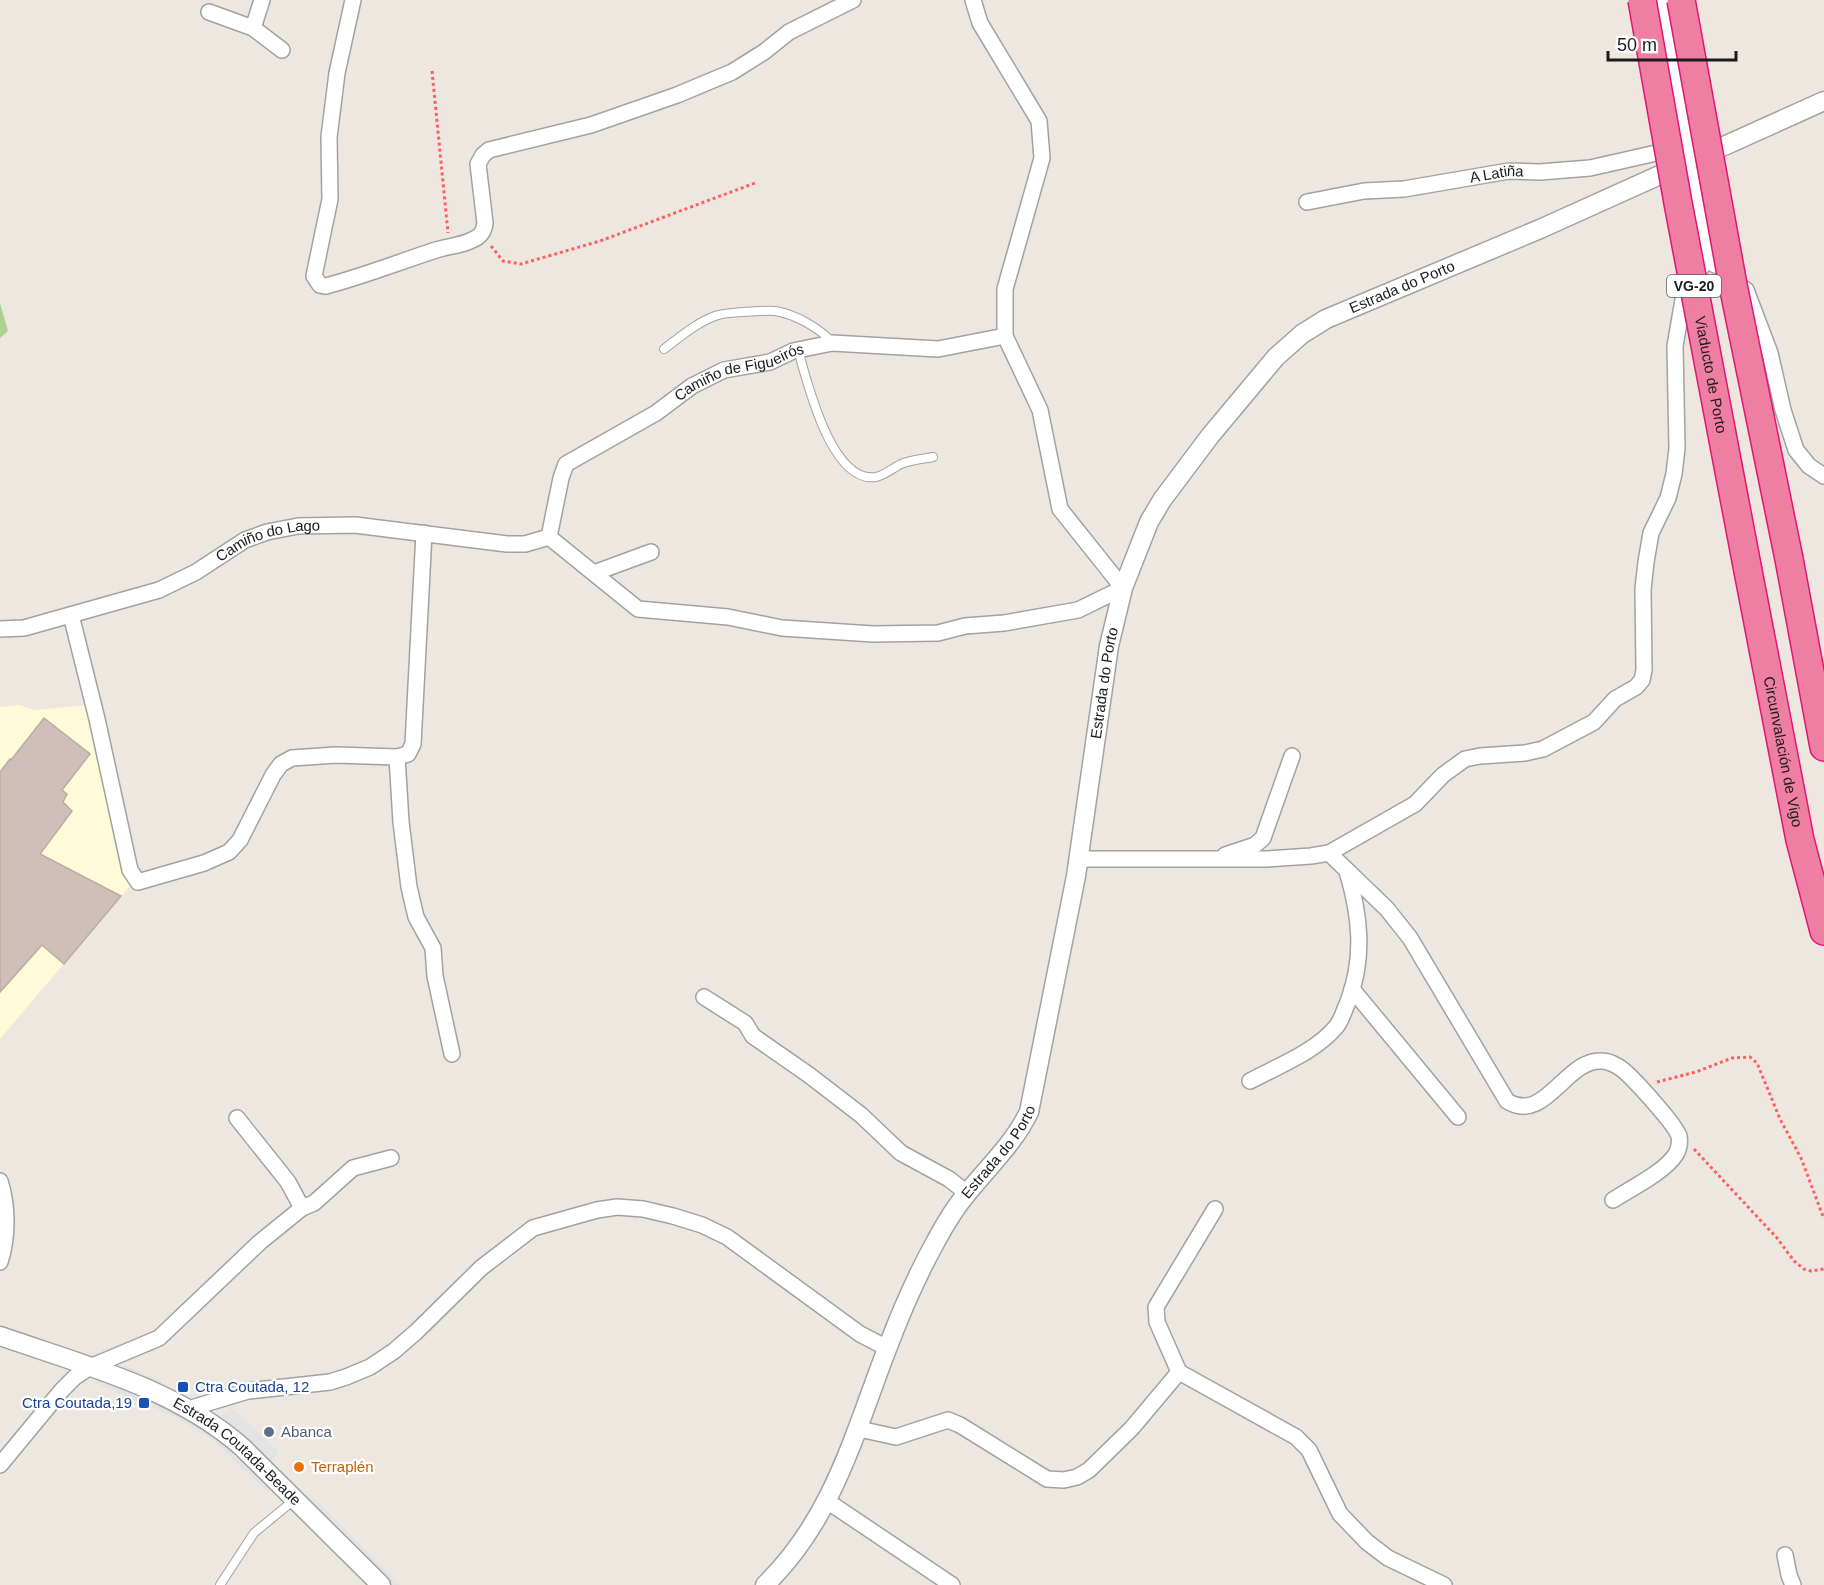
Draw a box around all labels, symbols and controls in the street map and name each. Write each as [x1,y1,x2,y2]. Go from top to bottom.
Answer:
scale bar [1608,24,1736,62]
text: 50 m [1617,35,1657,55]
street label: A Latiña [1468,162,1524,186]
street label: Estrada do Porto [1347,257,1457,316]
road number: VG-20 [1667,275,1721,297]
street label: Viaducto de Porto [1692,315,1731,435]
street label: Camiño de Figueirós [671,340,805,404]
street label: Camiño do Lago [212,517,320,565]
street label: Estrada do Porto [1087,625,1121,740]
street label: Circunvalación de Vigo [1761,675,1806,828]
street label: Estrada do Porto [957,1104,1038,1202]
place label: Ctra Coutada, 12 [195,1378,309,1395]
marker: Ctra Coutada, 12 [176,1380,190,1394]
place label: Ctra Coutada,19 [22,1394,132,1411]
street label: Estrada Coutada-Beade [171,1394,305,1509]
marker: Ctra Coutada,19 [137,1396,151,1410]
place label: Abanca [281,1423,333,1440]
marker: Abanca [262,1425,276,1439]
place label: Terraplén [311,1458,374,1475]
marker: Terraplén [292,1460,306,1474]

